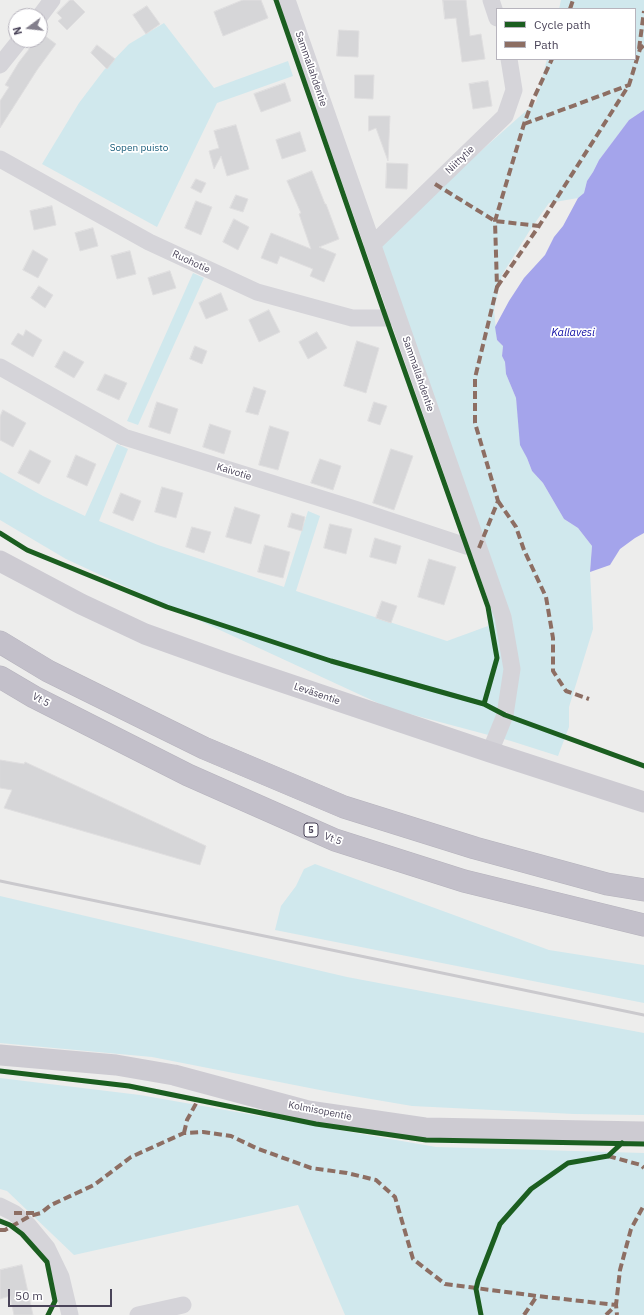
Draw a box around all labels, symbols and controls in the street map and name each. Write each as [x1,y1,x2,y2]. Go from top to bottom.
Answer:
north arrow [8,8,48,48]
legend [496,8,636,60]
text: Cycle path [534,17,591,32]
text: N [10,25,25,37]
street label: Sammallahdentie [292,30,330,108]
text: Path [534,37,559,52]
park label: Sopen puisto [110,142,168,154]
street label: Niittytie [443,143,477,177]
street label: Ruohotie [170,248,212,276]
water label: Kallavesi [551,326,595,340]
street label: Sammallahdentie [399,335,437,413]
street label: Kaivotie [215,461,253,483]
street label: Leväsentie [292,681,342,707]
street label: Vt 5 [30,690,52,710]
road number: 5 [304,823,318,837]
street label: Vt 5 [322,830,344,848]
street label: Kolmisopentie [287,1099,353,1123]
scale bar [10,1281,114,1307]
text: 50 m [15,1288,43,1303]

